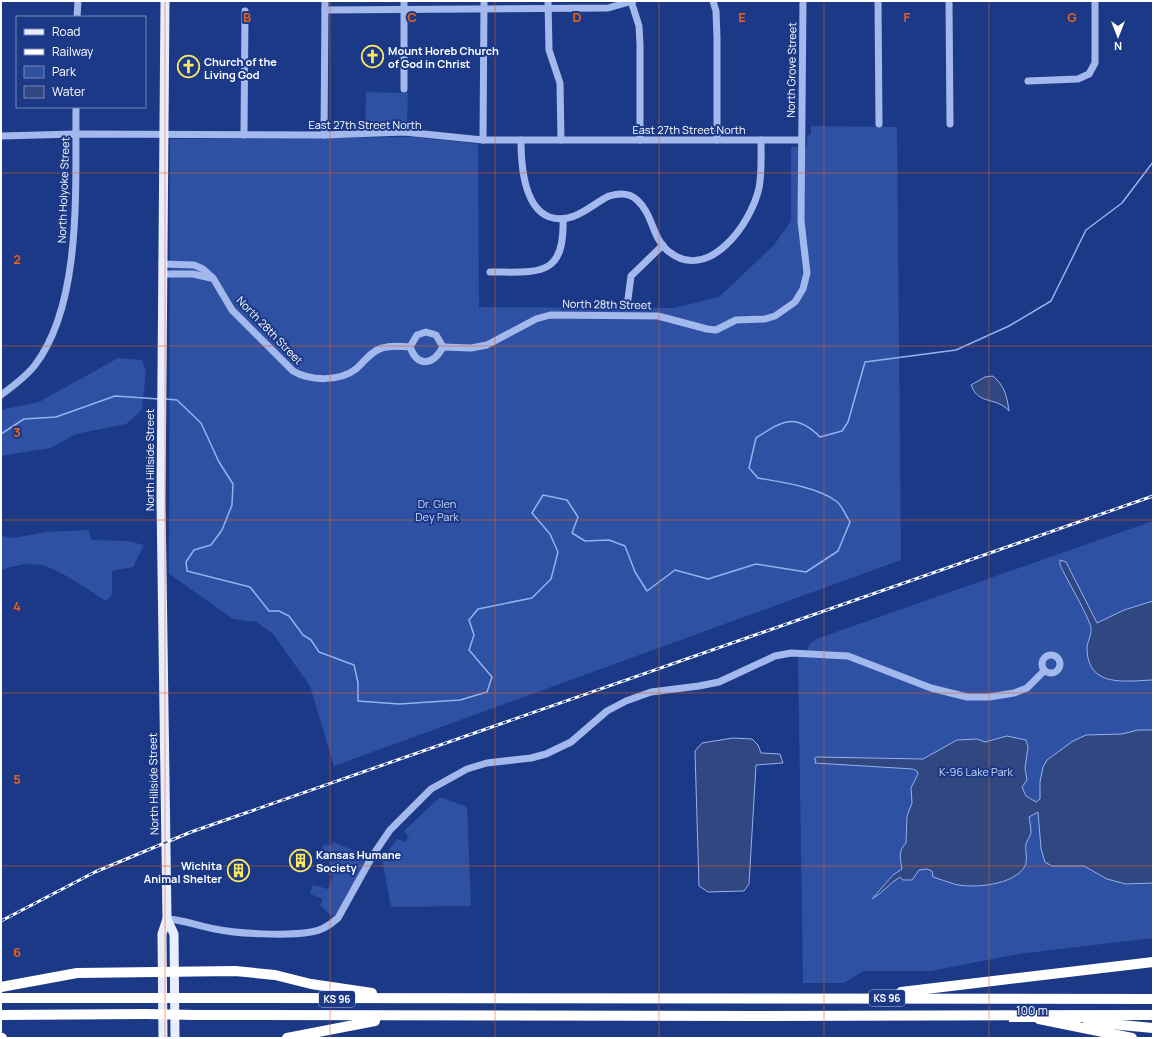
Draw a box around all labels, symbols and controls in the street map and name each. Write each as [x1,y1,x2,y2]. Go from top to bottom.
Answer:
text: B [243,8,251,26]
text: C [407,8,417,26]
text: D [572,8,582,26]
text: E [738,8,746,26]
text: F [904,8,911,26]
text: G [1067,8,1077,26]
legend [16,16,146,108]
north arrow [1098,16,1138,56]
street label: North Grove Street [783,22,799,118]
text: Road [52,23,80,40]
text: N [1114,39,1122,54]
text: Railway [52,43,94,60]
church icon: Mount Horeb Church of God in Christ [359,43,385,69]
place label: Mount Horeb Church of God in Christ [388,43,499,71]
church icon: Church of the Living God [176,54,202,80]
place label: Church of the Living God [204,54,277,82]
text: Park [52,63,77,80]
text: Water [52,83,86,100]
street label: East 27th Street North [308,117,422,132]
street label: East 27th Street North [632,122,746,137]
street label: North Holyoke Street [54,137,72,243]
text: 2 [13,250,21,268]
street label: North 28th Street [234,293,306,367]
street label: North 28th Street [562,296,652,312]
street label: North Hillside Street [142,409,157,511]
text: 3 [13,423,21,441]
park label: Dr. Glen Dey Park [415,496,459,524]
text: 4 [13,597,21,615]
street label: North Hillside Street [145,733,161,835]
park label: K-96 Lake Park [939,764,1014,779]
text: 5 [13,770,21,788]
building icon: Kansas Humane Society [288,847,314,873]
place label: Kansas Humane Society [316,847,402,875]
place label: Wichita Animal Shelter [144,858,223,886]
building icon: Wichita Animal Shelter [225,858,251,884]
text: 6 [13,943,21,961]
road number: KS 96 [869,990,905,1006]
road number: KS 96 [319,991,355,1007]
scale bar [1010,997,1090,1023]
text: 100 m [1016,1002,1048,1019]

